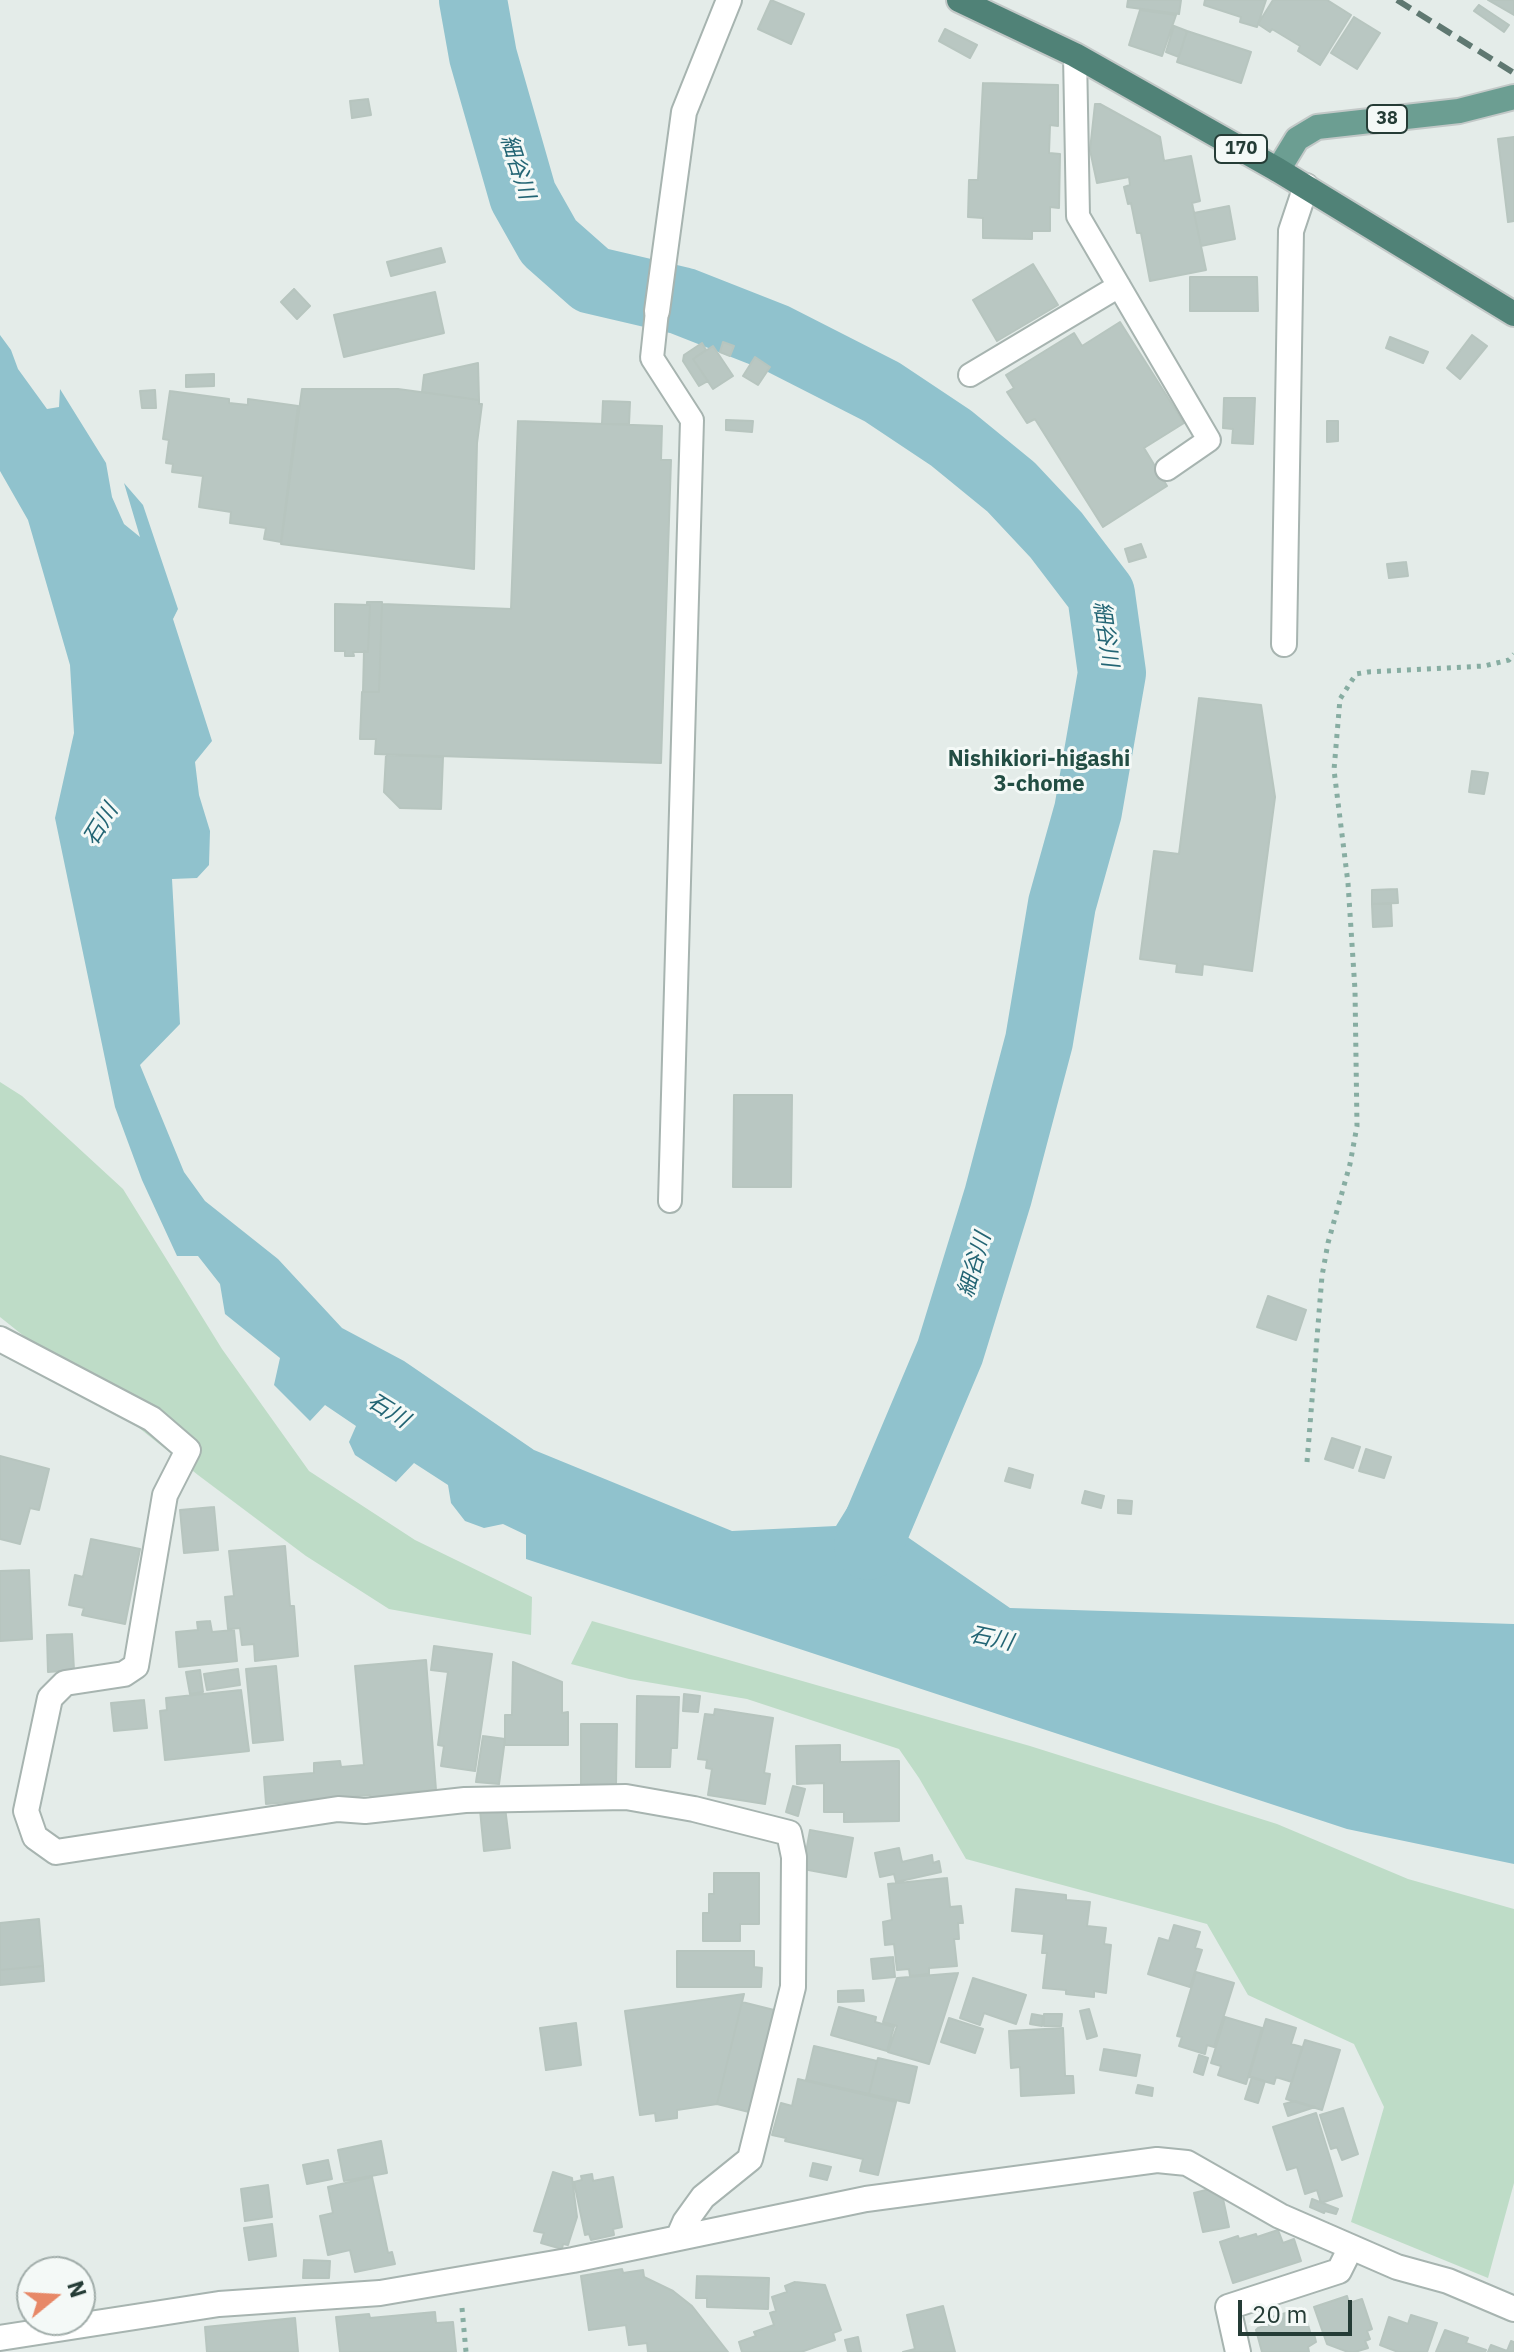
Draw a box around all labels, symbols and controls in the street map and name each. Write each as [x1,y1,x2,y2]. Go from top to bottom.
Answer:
road number: 38 [1367,105,1407,133]
water label: 細谷川 [494,132,540,202]
road number: 170 [1215,135,1267,163]
water label: 細谷川 [1087,599,1123,669]
district label: Nishikiori-higashi 3-chome [948,747,1130,798]
water label: 石川 [78,799,124,851]
water label: 細谷川 [953,1230,997,1300]
water label: 石川 [362,1388,414,1434]
water label: 石川 [967,1622,1015,1656]
north arrow [16,2256,96,2336]
text: N [61,2277,94,2301]
scale bar [1242,2284,1356,2334]
text: 20 m [1252,2298,1307,2330]

